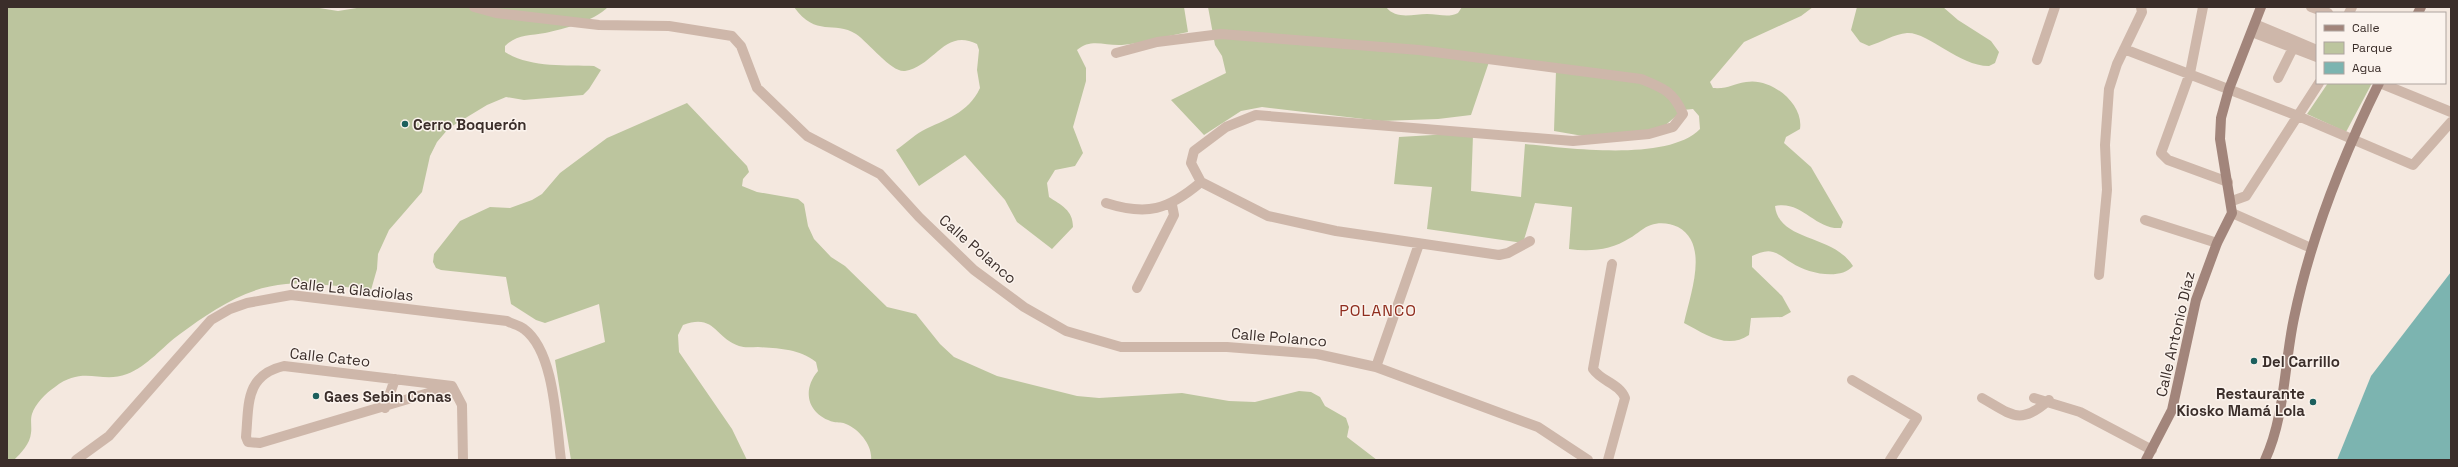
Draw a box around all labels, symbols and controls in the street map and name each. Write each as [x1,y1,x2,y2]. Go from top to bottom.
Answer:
legend [2316,12,2446,84]
text: Calle [2352,20,2380,36]
text: Parque [2352,40,2392,56]
text: Agua [2352,60,2382,76]
place label: Cerro Boquerón [413,115,527,134]
marker: Cerro Boquerón [400,119,410,129]
street label: Calle Polanco [935,210,1021,288]
street label: Calle Antonio Díaz [2151,269,2199,399]
street label: Calle La Gladiolas [289,273,415,305]
district label: POLANCO [1339,300,1417,321]
street label: Calle Polanco [1230,323,1328,351]
street label: Calle Cateo [289,343,371,371]
place label: Del Carrillo [2262,352,2340,371]
marker: Del Carrillo [2249,356,2259,366]
place label: Restaurante Kiosko Mamá Lola [2176,384,2305,420]
place label: Gaes Sebin Conas [324,387,452,406]
marker: Gaes Sebin Conas [311,391,321,401]
marker: Restaurante Kiosko Mamá Lola [2308,397,2318,407]

